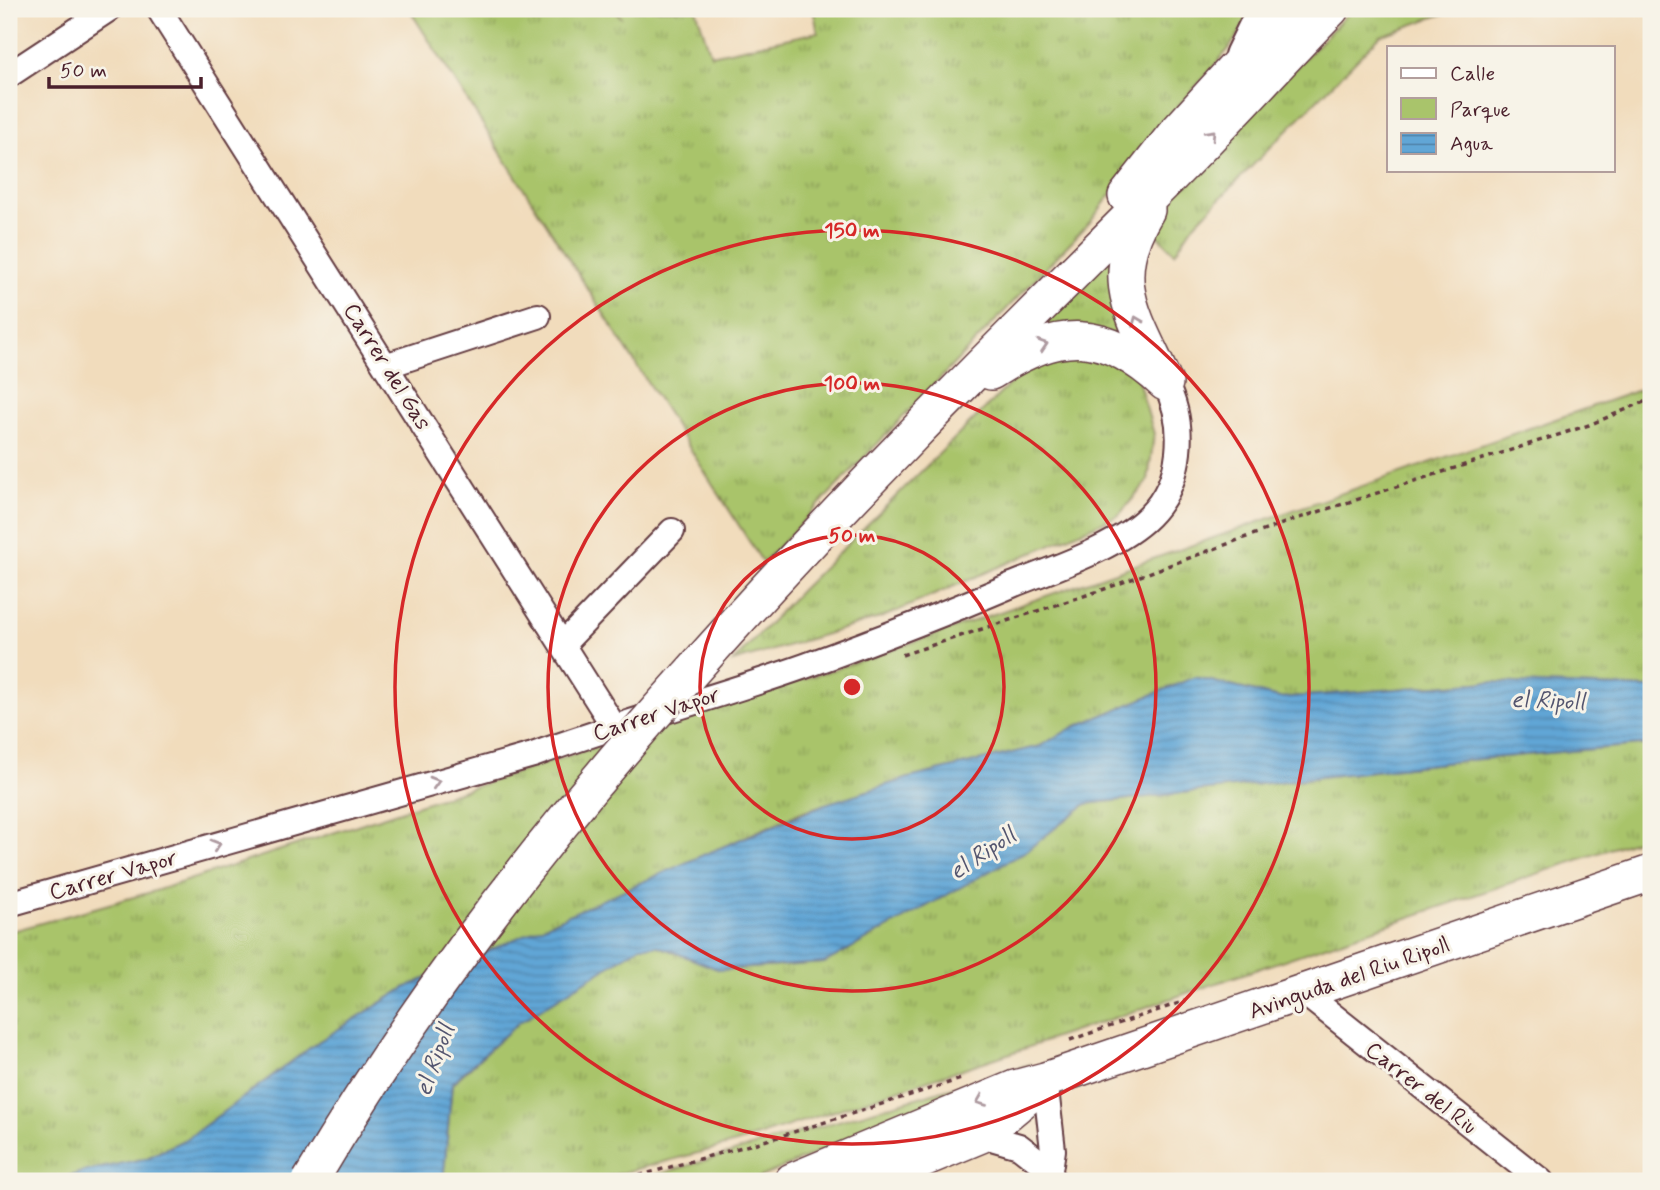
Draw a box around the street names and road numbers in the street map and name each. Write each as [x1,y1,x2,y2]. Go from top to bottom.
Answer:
street label: Carrer del Gas [335,298,437,436]
street label: Carrer Vapor [589,680,724,750]
street label: Carrer Vapor [46,843,181,909]
street label: Avinguda del Riu Ripoll [1245,930,1455,1029]
street label: Carrer del Riu [1359,1035,1483,1142]

